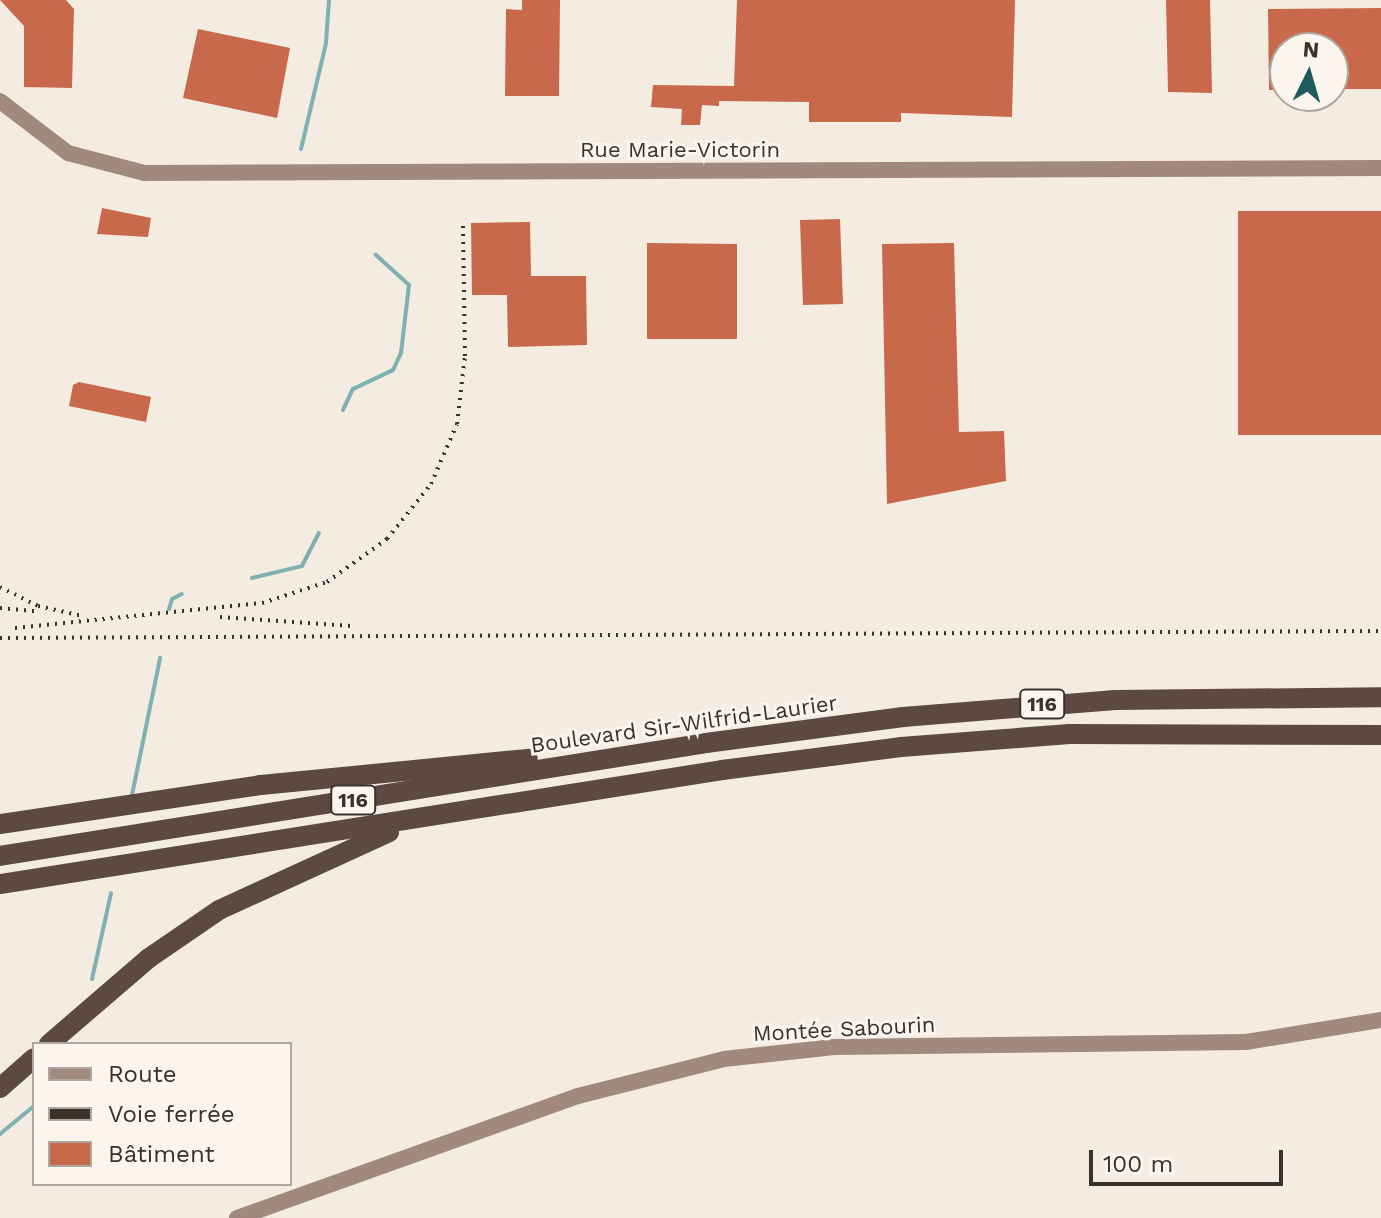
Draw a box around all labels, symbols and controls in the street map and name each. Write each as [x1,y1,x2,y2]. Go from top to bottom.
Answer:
north arrow [1269,32,1349,112]
text: N [1302,36,1320,63]
street label: Rue Marie-Victorin [580,137,780,163]
road number: 116 [1018,688,1066,720]
street label: Boulevard Sir-Wilfrid-Laurier [529,689,839,759]
road number: 116 [329,784,377,816]
street label: Montée Sabourin [752,1011,936,1047]
legend [32,1042,292,1186]
text: Route [108,1060,177,1088]
text: Voie ferrée [108,1100,235,1128]
scale bar [1093,1134,1287,1184]
text: Bâtiment [108,1140,215,1168]
text: 100 m [1103,1150,1173,1178]

